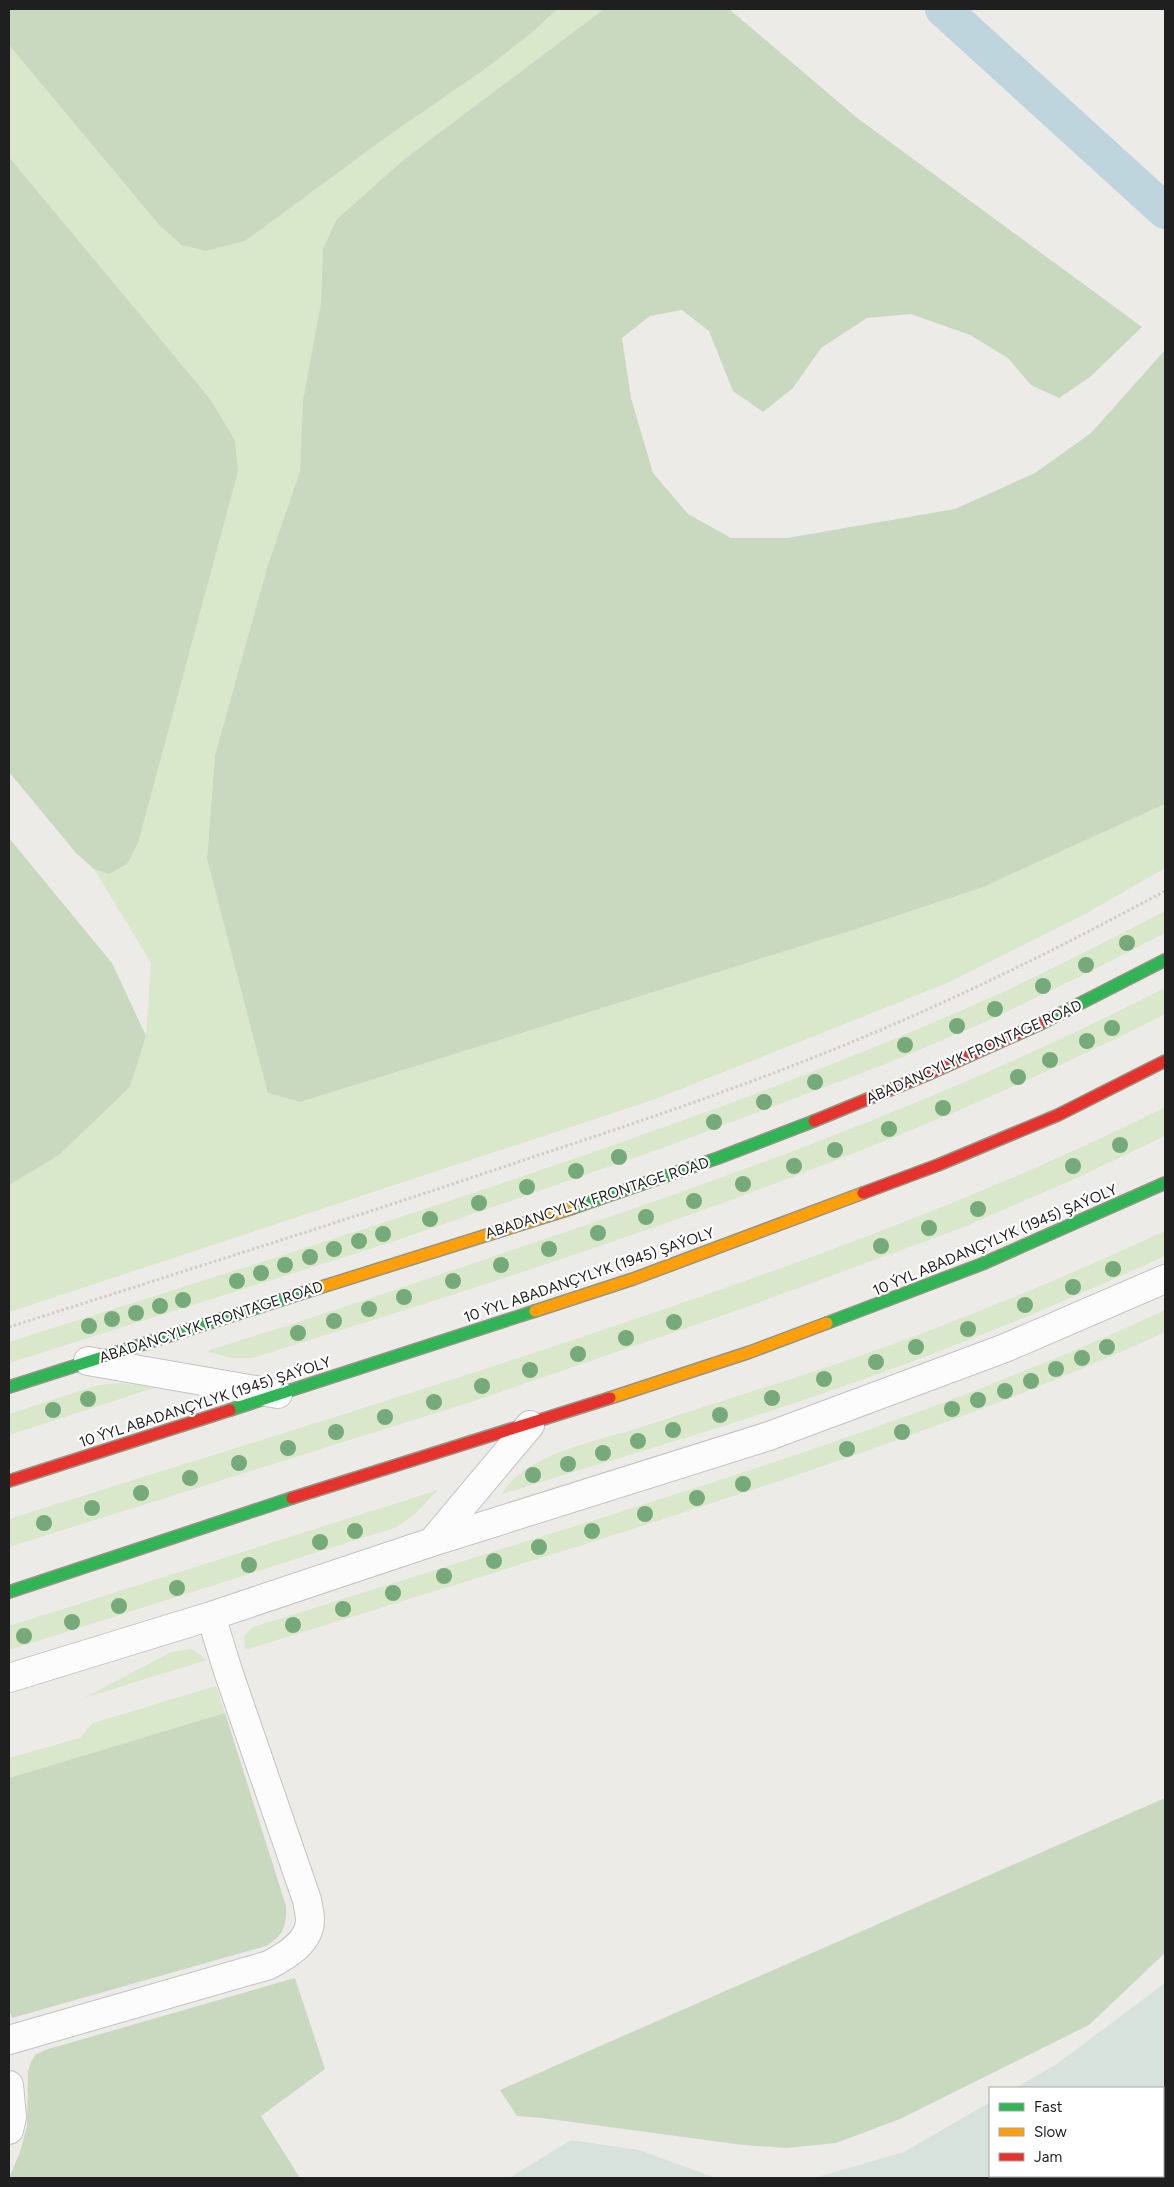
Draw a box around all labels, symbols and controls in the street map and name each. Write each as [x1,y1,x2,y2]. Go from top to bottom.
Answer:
street label: ABADANCYLYK FRONTAGE ROAD [863,996,1085,1108]
street label: ABADANCYLYK FRONTAGE ROAD [483,1153,711,1243]
street label: 10 ÝYL ABADANÇYLYK (1945) ŞAÝOLY [870,1180,1120,1300]
street label: 10 ÝYL ABADANÇYLYK (1945) ŞAÝOLY [461,1224,717,1326]
street label: ABADANCYLYK FRONTAGE ROAD [97,1277,325,1367]
street label: 10 ÝYL ABADANÇYLYK (1945) ŞAÝOLY [77,1353,333,1451]
legend [989,2087,1164,2177]
text: Fast [1034,2098,1063,2116]
text: Slow [1034,2123,1067,2141]
text: Jam [1034,2148,1062,2166]

